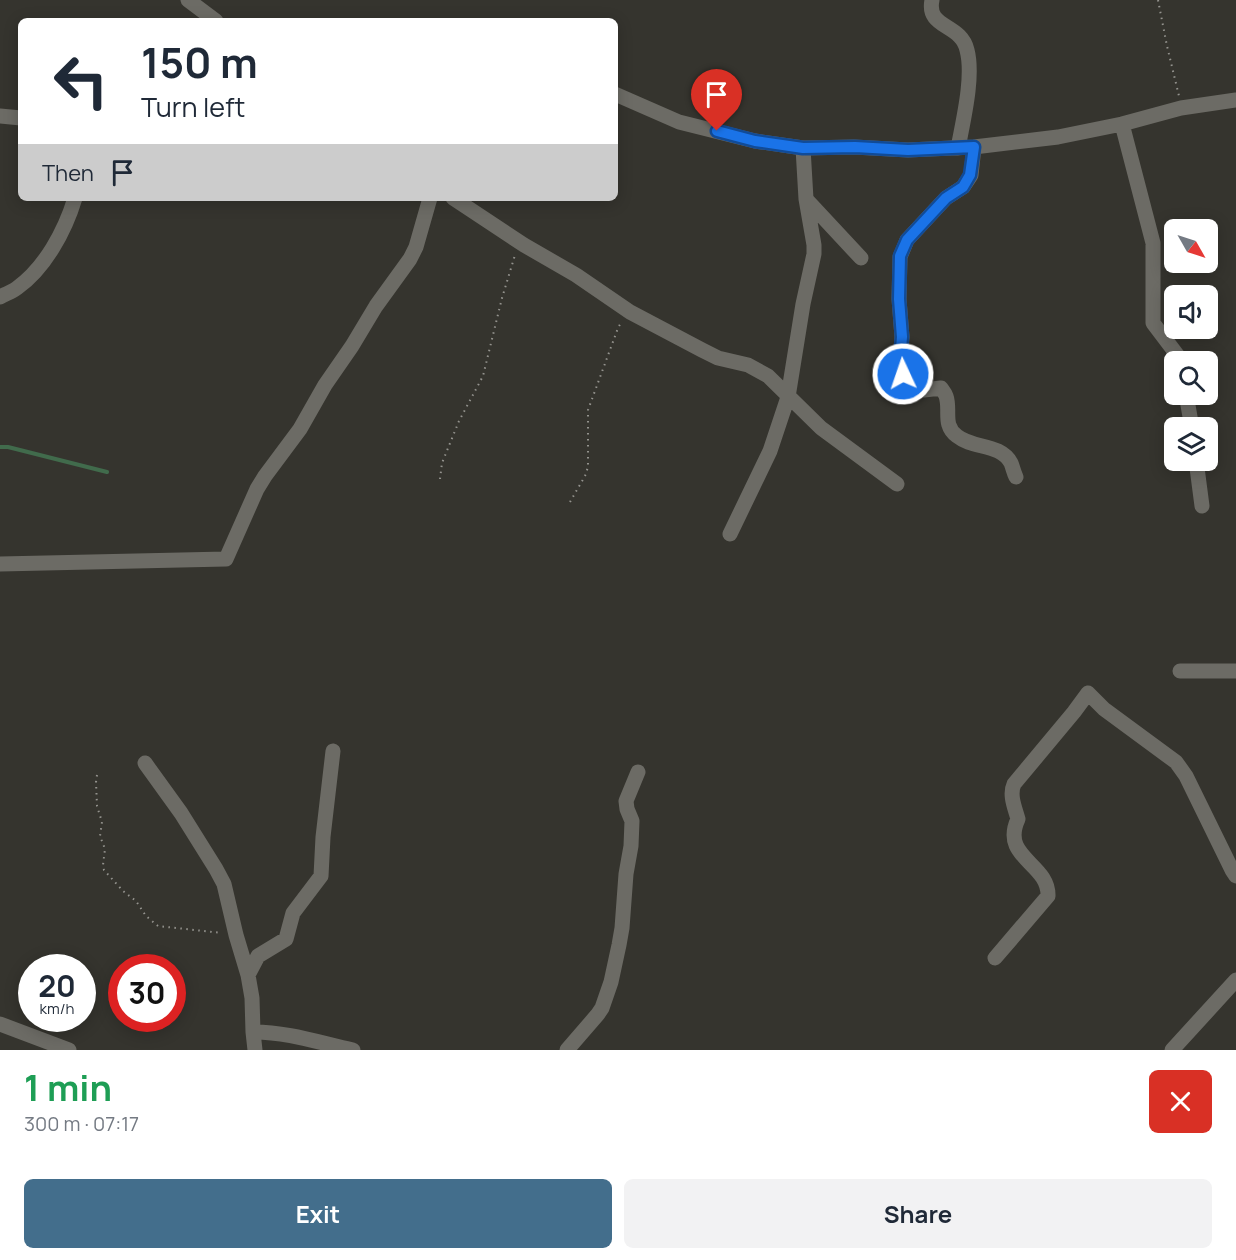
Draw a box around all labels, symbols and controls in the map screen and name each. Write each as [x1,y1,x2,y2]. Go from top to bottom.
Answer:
text: 150 m [141,33,258,91]
icon: left [42,42,120,120]
pin [691,69,742,131]
icon: arrive [700,78,733,111]
text: Turn left [141,88,245,125]
icon: arrive [106,156,139,189]
text: Then [42,158,94,188]
north arrow [1164,219,1218,273]
map controls [1164,219,1218,471]
button: sound [1164,285,1218,339]
position arrow [871,342,935,406]
button: search [1164,351,1218,405]
button: layers [1164,417,1218,471]
speed limit sign: 30 [108,954,186,1032]
text: 20 [38,965,76,1006]
text: km/h [40,998,74,1019]
text: 1 min [24,1063,112,1112]
button: close [1149,1070,1212,1133]
text: 300 m · 07:17 [24,1110,139,1137]
button: Exit [24,1179,612,1248]
button: Share [624,1179,1212,1248]

